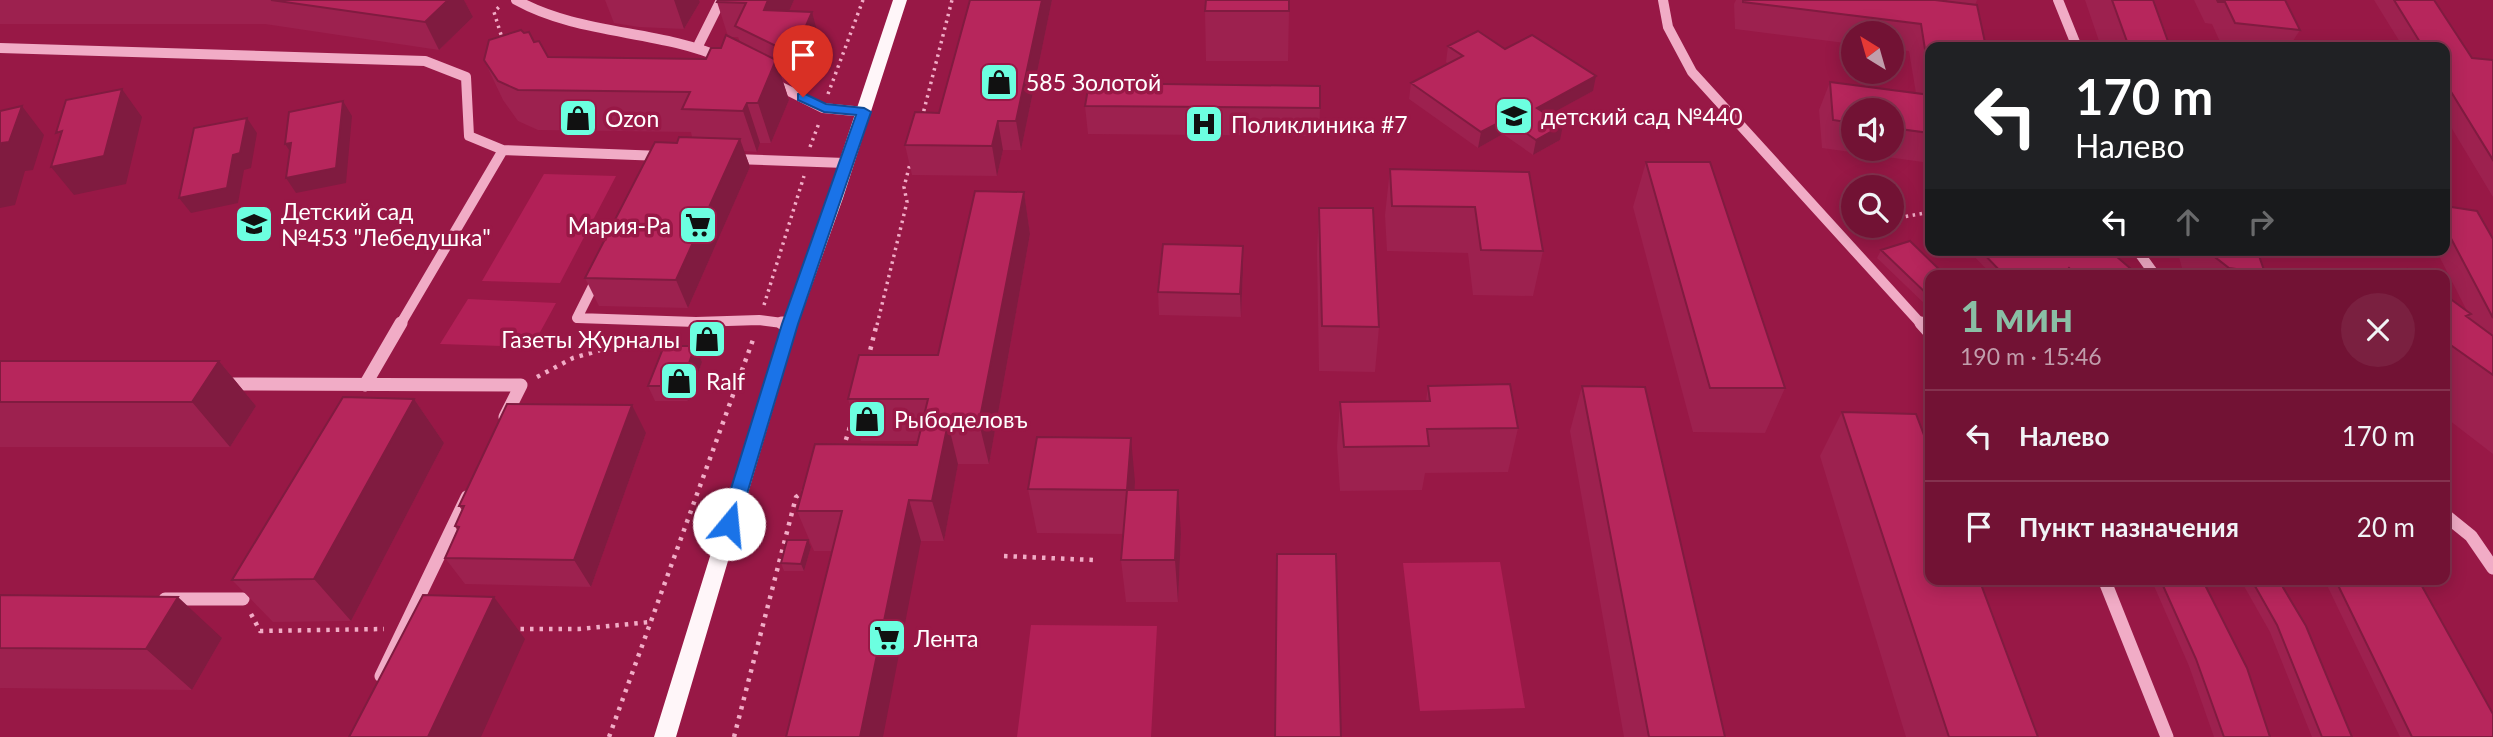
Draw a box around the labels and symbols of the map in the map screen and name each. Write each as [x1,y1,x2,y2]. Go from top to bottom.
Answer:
north arrow [1841,21,1904,84]
pin [773,25,833,97]
shop icon: 585 Золотой [978,61,1020,103]
place label: 585 Золотой [1026,68,1161,96]
school or university icon: детский сад №440 [1493,95,1535,137]
shop icon: Ozon [557,97,599,139]
place label: детский сад №440 [1541,102,1743,130]
hospital icon: Поликлиника #7 [1183,103,1225,145]
place label: Ozon [605,104,659,132]
place label: Поликлиника #7 [1231,110,1408,138]
place label: Детский сад №453 "Лебедушка" [281,197,491,251]
school or university icon: Детский сад №453 "Лебедушка" [233,203,275,245]
supermarket icon: Мария-Ра [677,204,719,246]
place label: Мария-Ра [568,211,671,239]
shop icon: Газеты Журналы [686,318,728,360]
place label: Газеты Журналы [501,325,680,353]
shop icon: Ralf [658,360,700,402]
place label: Ralf [706,367,745,395]
shop icon: Рыбоделовъ [846,398,888,440]
place label: Рыбоделовъ [894,405,1028,433]
position arrow [692,487,766,561]
supermarket icon: Лента [866,617,908,659]
place label: Лента [913,624,978,652]

